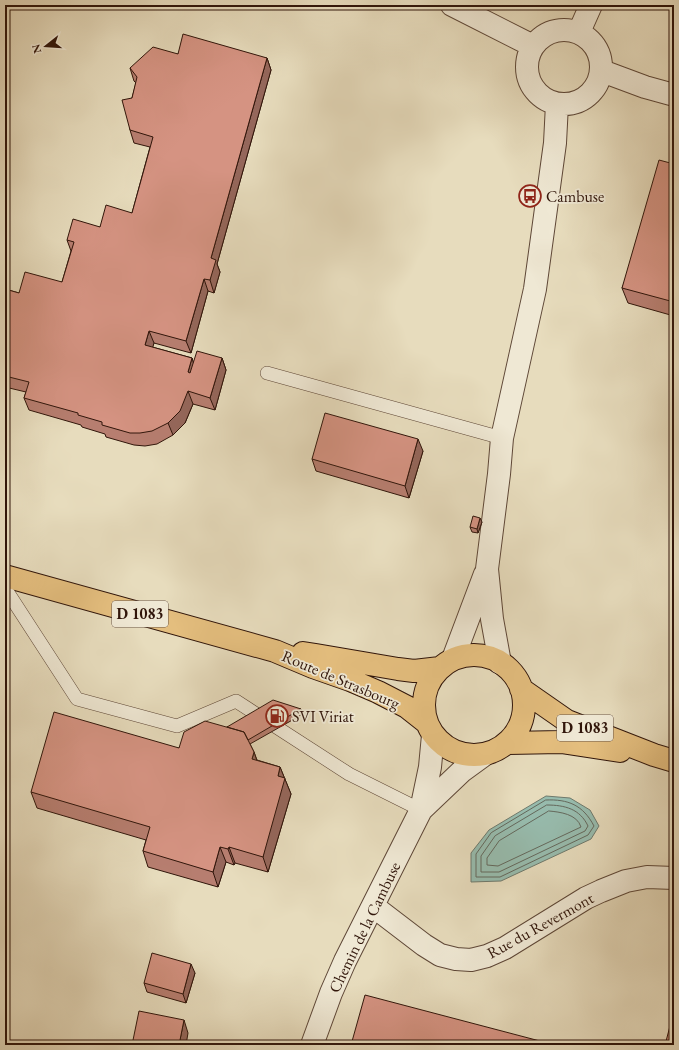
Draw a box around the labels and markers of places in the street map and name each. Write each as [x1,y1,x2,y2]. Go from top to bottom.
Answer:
bus stop icon: Cambuse [517,183,543,209]
place label: Cambuse [546,186,604,207]
fuel station icon: SVI Viriat [264,703,290,729]
place label: SVI Viriat [292,706,354,727]

